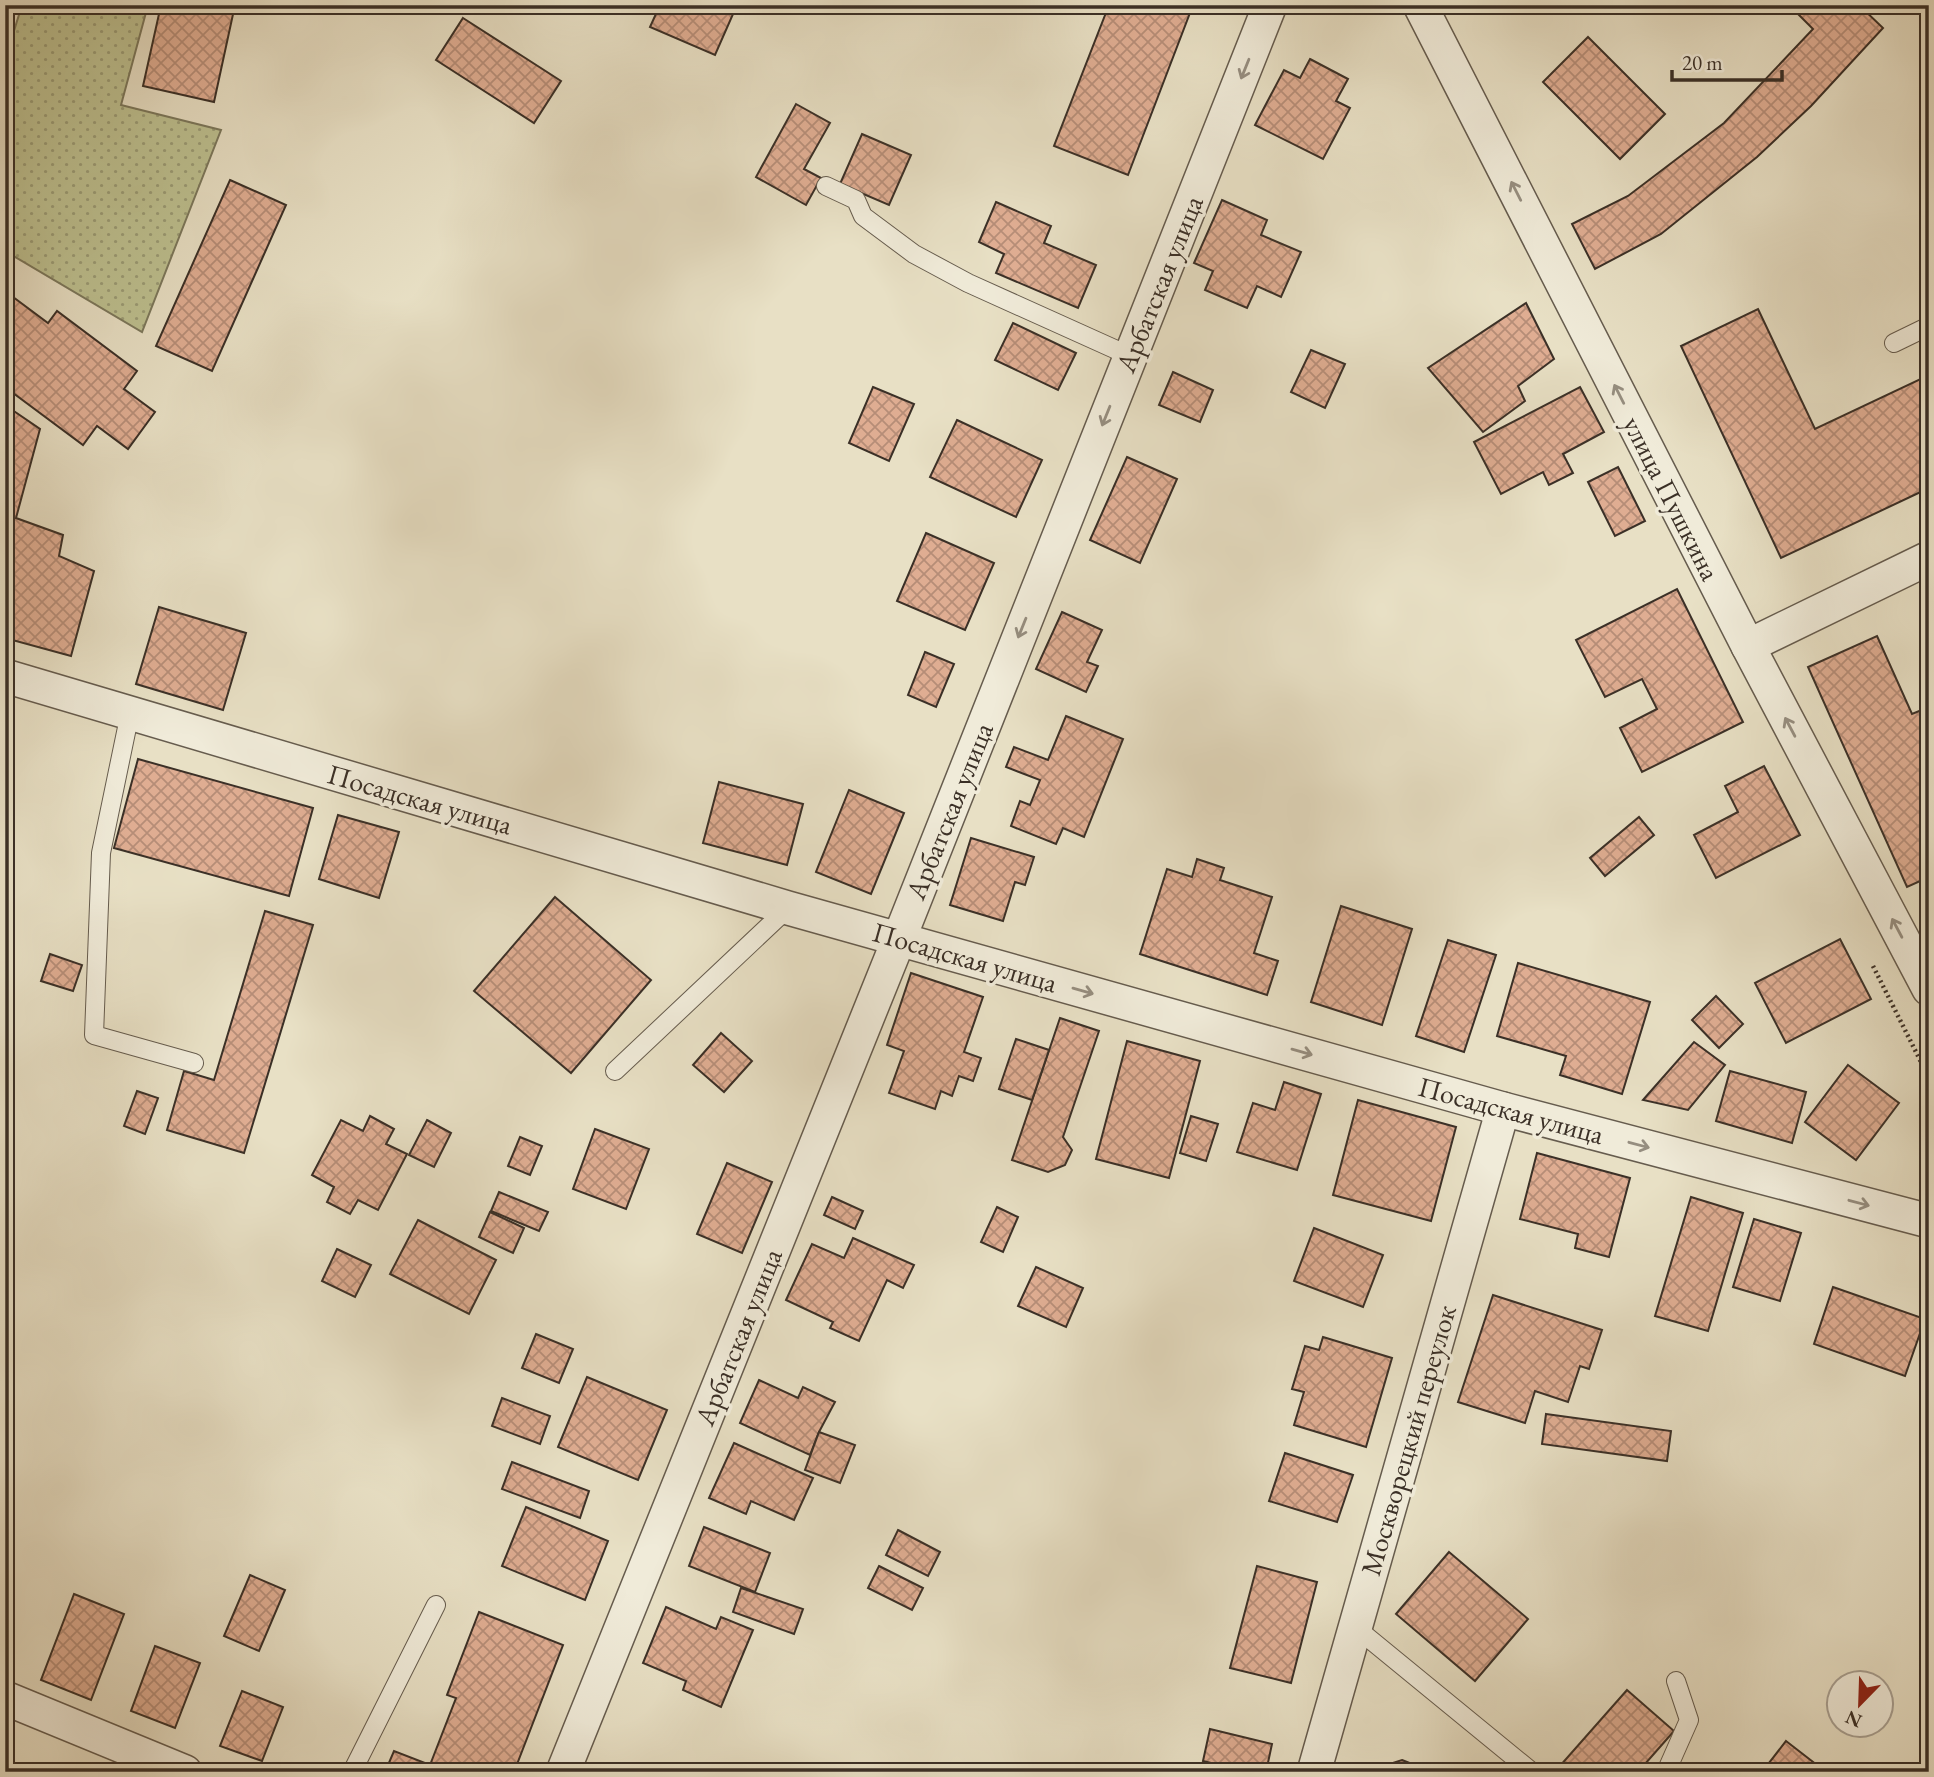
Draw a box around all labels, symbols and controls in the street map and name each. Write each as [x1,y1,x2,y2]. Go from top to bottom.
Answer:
scale bar [1672,38,1782,82]
text: 20 m [1682,49,1723,76]
one-way arrow [1237,57,1250,79]
one-way arrow [1509,181,1523,202]
street label: Арбатская улица [1107,189,1211,379]
one-way arrow [1612,384,1626,405]
one-way arrow [1098,405,1111,427]
street label: улица Пушкина [1615,410,1729,587]
one-way arrow [1014,616,1027,638]
street label: Арбатская улица [897,716,1001,906]
one-way arrow [1783,718,1797,738]
street label: Посадская улица [323,755,517,843]
street label: Посадская улица [868,913,1062,1001]
one-way arrow [1890,919,1904,939]
one-way arrow [1071,985,1093,998]
one-way arrow [1290,1046,1312,1059]
street label: Посадская улица [1414,1068,1608,1152]
one-way arrow [1627,1139,1650,1152]
one-way arrow [1848,1197,1870,1210]
street label: Арбатская улица [686,1242,790,1432]
street label: Москворецкий переулок [1352,1301,1464,1579]
north arrow [1826,1668,1896,1738]
text: N [1841,1704,1866,1734]

